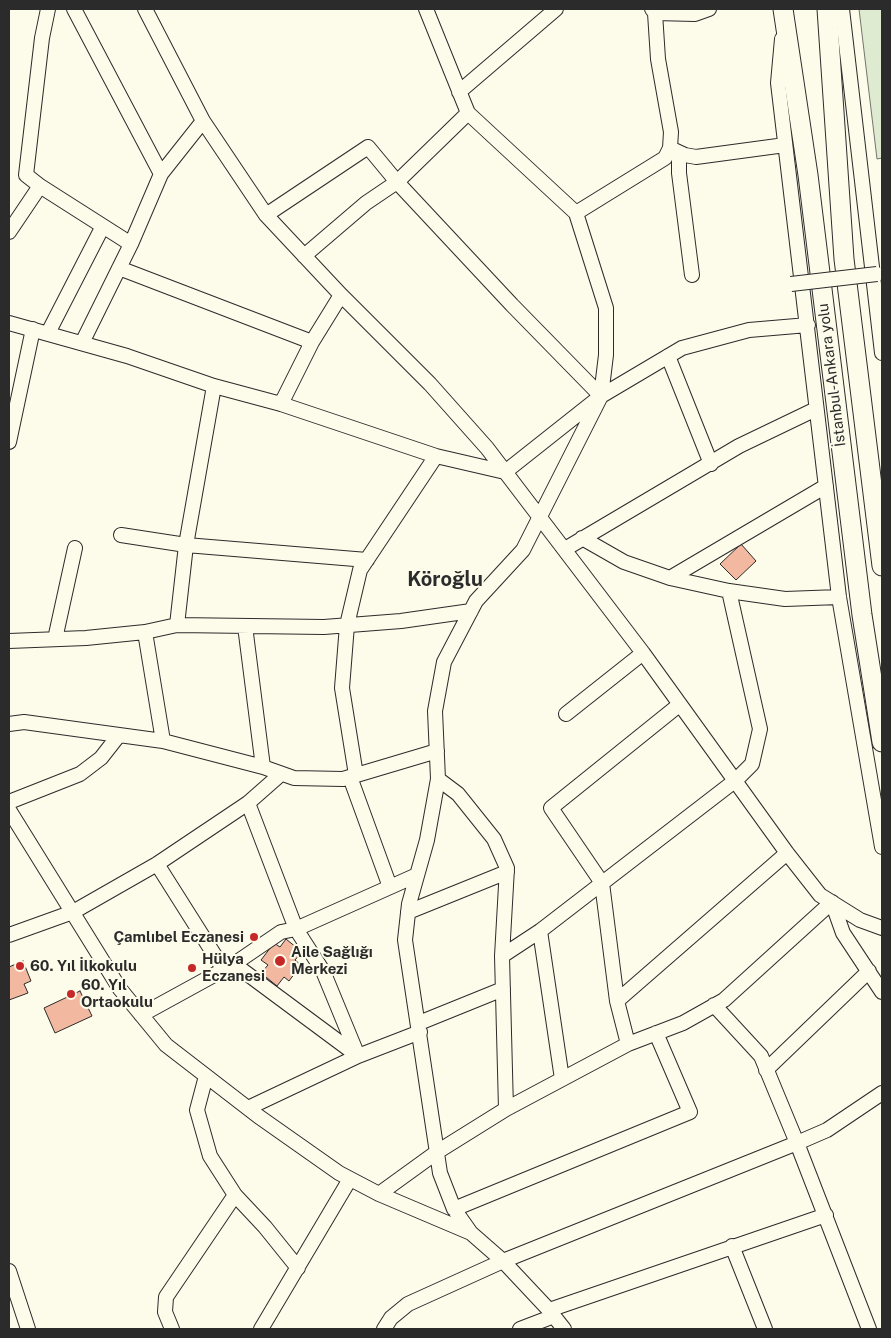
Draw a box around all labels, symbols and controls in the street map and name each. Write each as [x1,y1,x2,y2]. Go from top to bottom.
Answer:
street label: İstanbul-Ankara yolu [814,302,850,448]
district label: Köroğlu [407,568,483,592]
place label: Çamlıbel Eczanesi [114,928,244,946]
marker: Çamlıbel Eczanesi [248,931,260,943]
place label: Aile Sağlığı Merkezi [291,943,373,978]
place label: Hülya Eczanesi [202,950,265,985]
marker: Aile Sağlığı Merkezi [273,954,287,968]
place label: 60. Yıl İlkokulu [30,957,137,975]
marker: 60. Yıl İlkokulu [14,960,26,972]
marker: Hülya Eczanesi [186,962,198,974]
place label: 60. Yıl Ortaokulu [81,976,153,1011]
marker: 60. Yıl Ortaokulu [65,988,77,1000]

